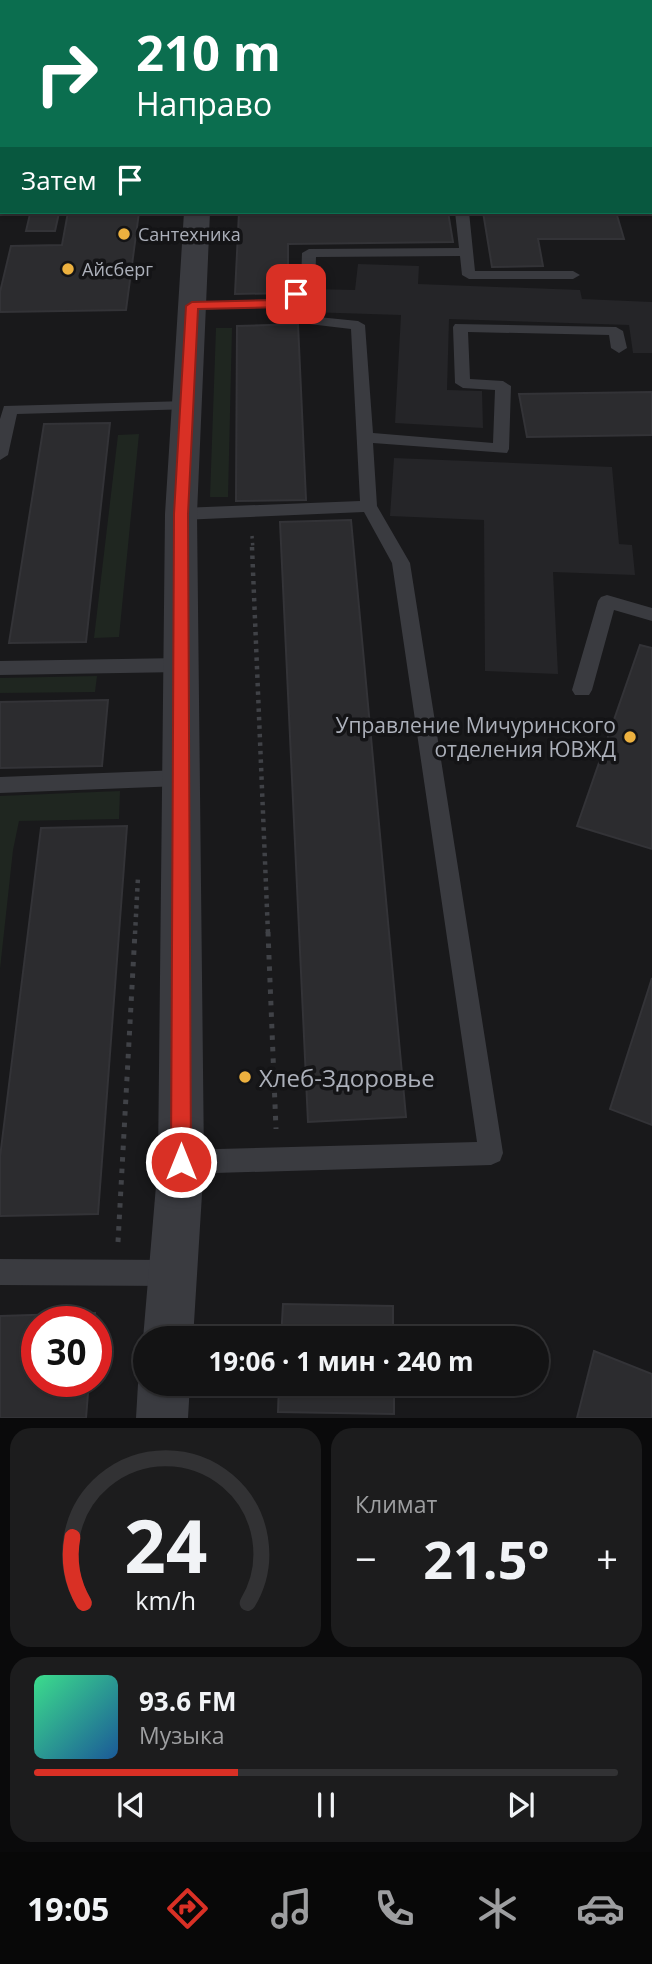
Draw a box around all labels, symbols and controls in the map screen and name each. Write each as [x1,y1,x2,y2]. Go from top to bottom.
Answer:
text: 210 m [136,19,281,85]
icon: right [21,28,112,119]
text: Направо [136,82,272,125]
icon: arrive [111,161,149,199]
text: Затем [21,162,97,198]
place label: Сантехника [138,222,241,246]
marker: Сантехника [116,226,132,242]
place label: Айсберг [82,257,153,281]
marker: Айсберг [60,261,76,277]
pin [266,264,326,324]
icon: arrive [277,275,315,313]
place label: Управление Мичуринского отделения ЮВЖД [336,711,616,763]
marker: Управление Мичуринского отделения ЮВЖД [622,729,638,745]
place label: Хлеб-Здоровье [259,1061,435,1094]
marker: Хлеб-Здоровье [237,1069,253,1085]
position arrow [144,1125,218,1199]
speed limit sign: 30 [21,1306,112,1397]
text: 19:06 · 1 мин · 240 m [208,1343,474,1379]
text: Климат [355,1488,437,1520]
text: 24 [124,1496,207,1595]
text: 21.5° [423,1523,550,1594]
text: − [355,1532,377,1584]
text: + [596,1532,618,1584]
text: km/h [135,1583,196,1617]
text: 93.6 FM [139,1683,237,1719]
text: Музыка [139,1719,225,1751]
icon: previous [112,1786,150,1824]
icon: pause [307,1786,345,1824]
icon: next [502,1786,540,1824]
icon: directions [163,1884,212,1933]
icon: music [267,1884,316,1933]
icon: phone [370,1884,419,1933]
icon: climate [473,1884,522,1933]
icon: car [576,1884,625,1933]
text: 19:05 [27,1887,109,1930]

